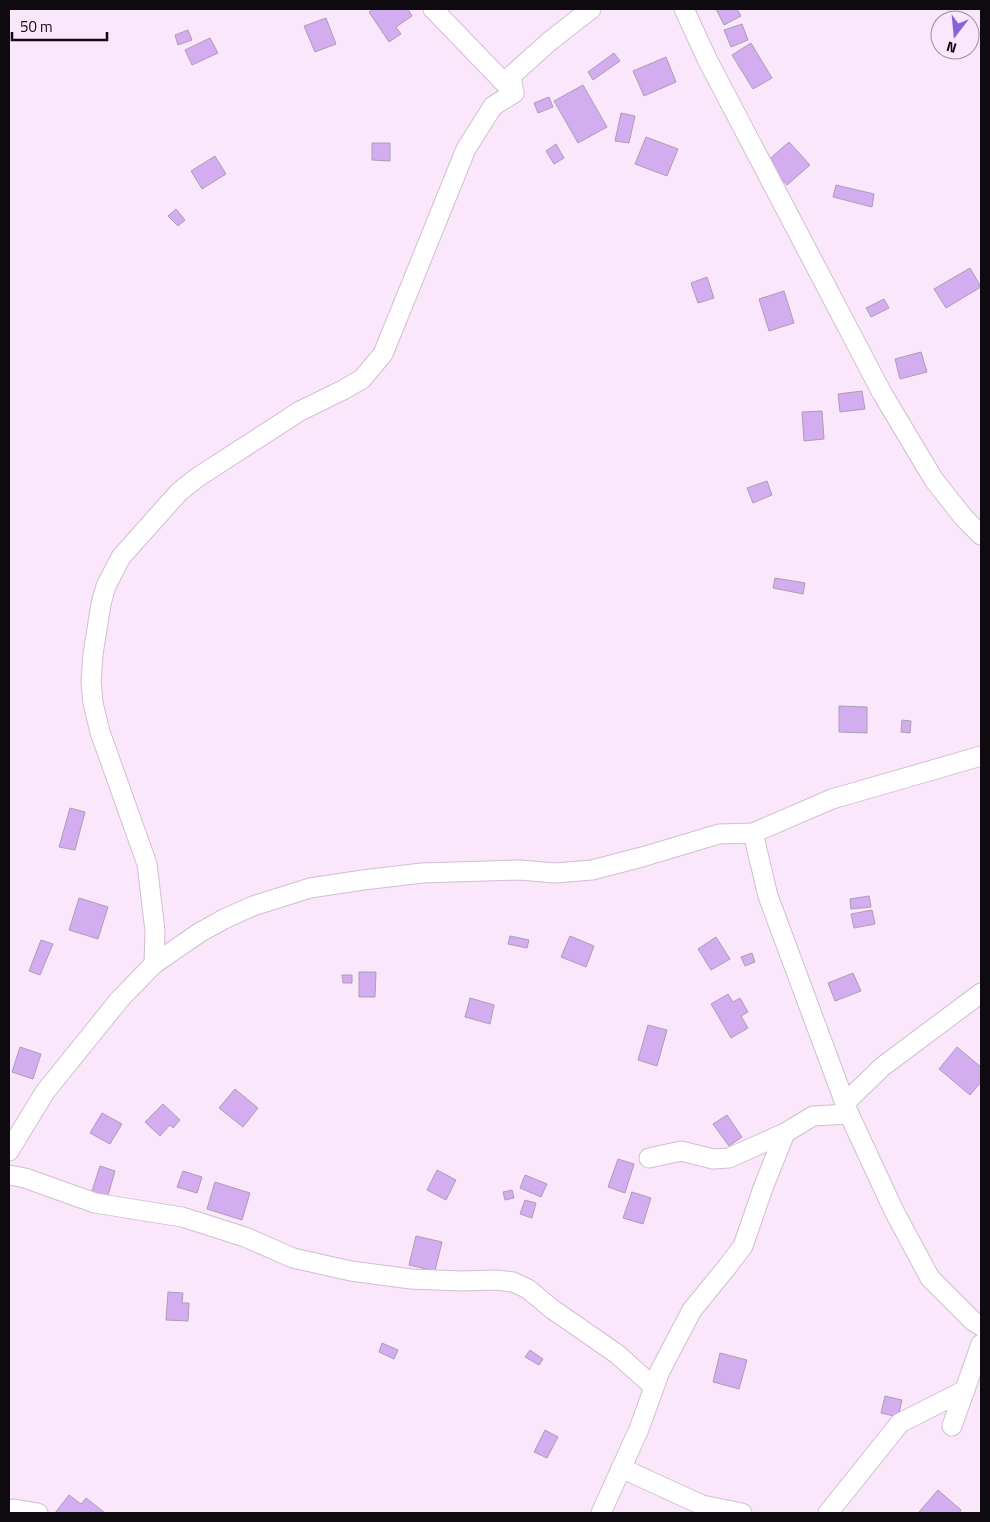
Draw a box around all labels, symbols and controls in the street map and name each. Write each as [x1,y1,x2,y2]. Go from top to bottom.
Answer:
scale bar [12,10,108,42]
north arrow [930,10,980,60]
text: 50 m [20,15,53,38]
text: N [944,37,959,59]

